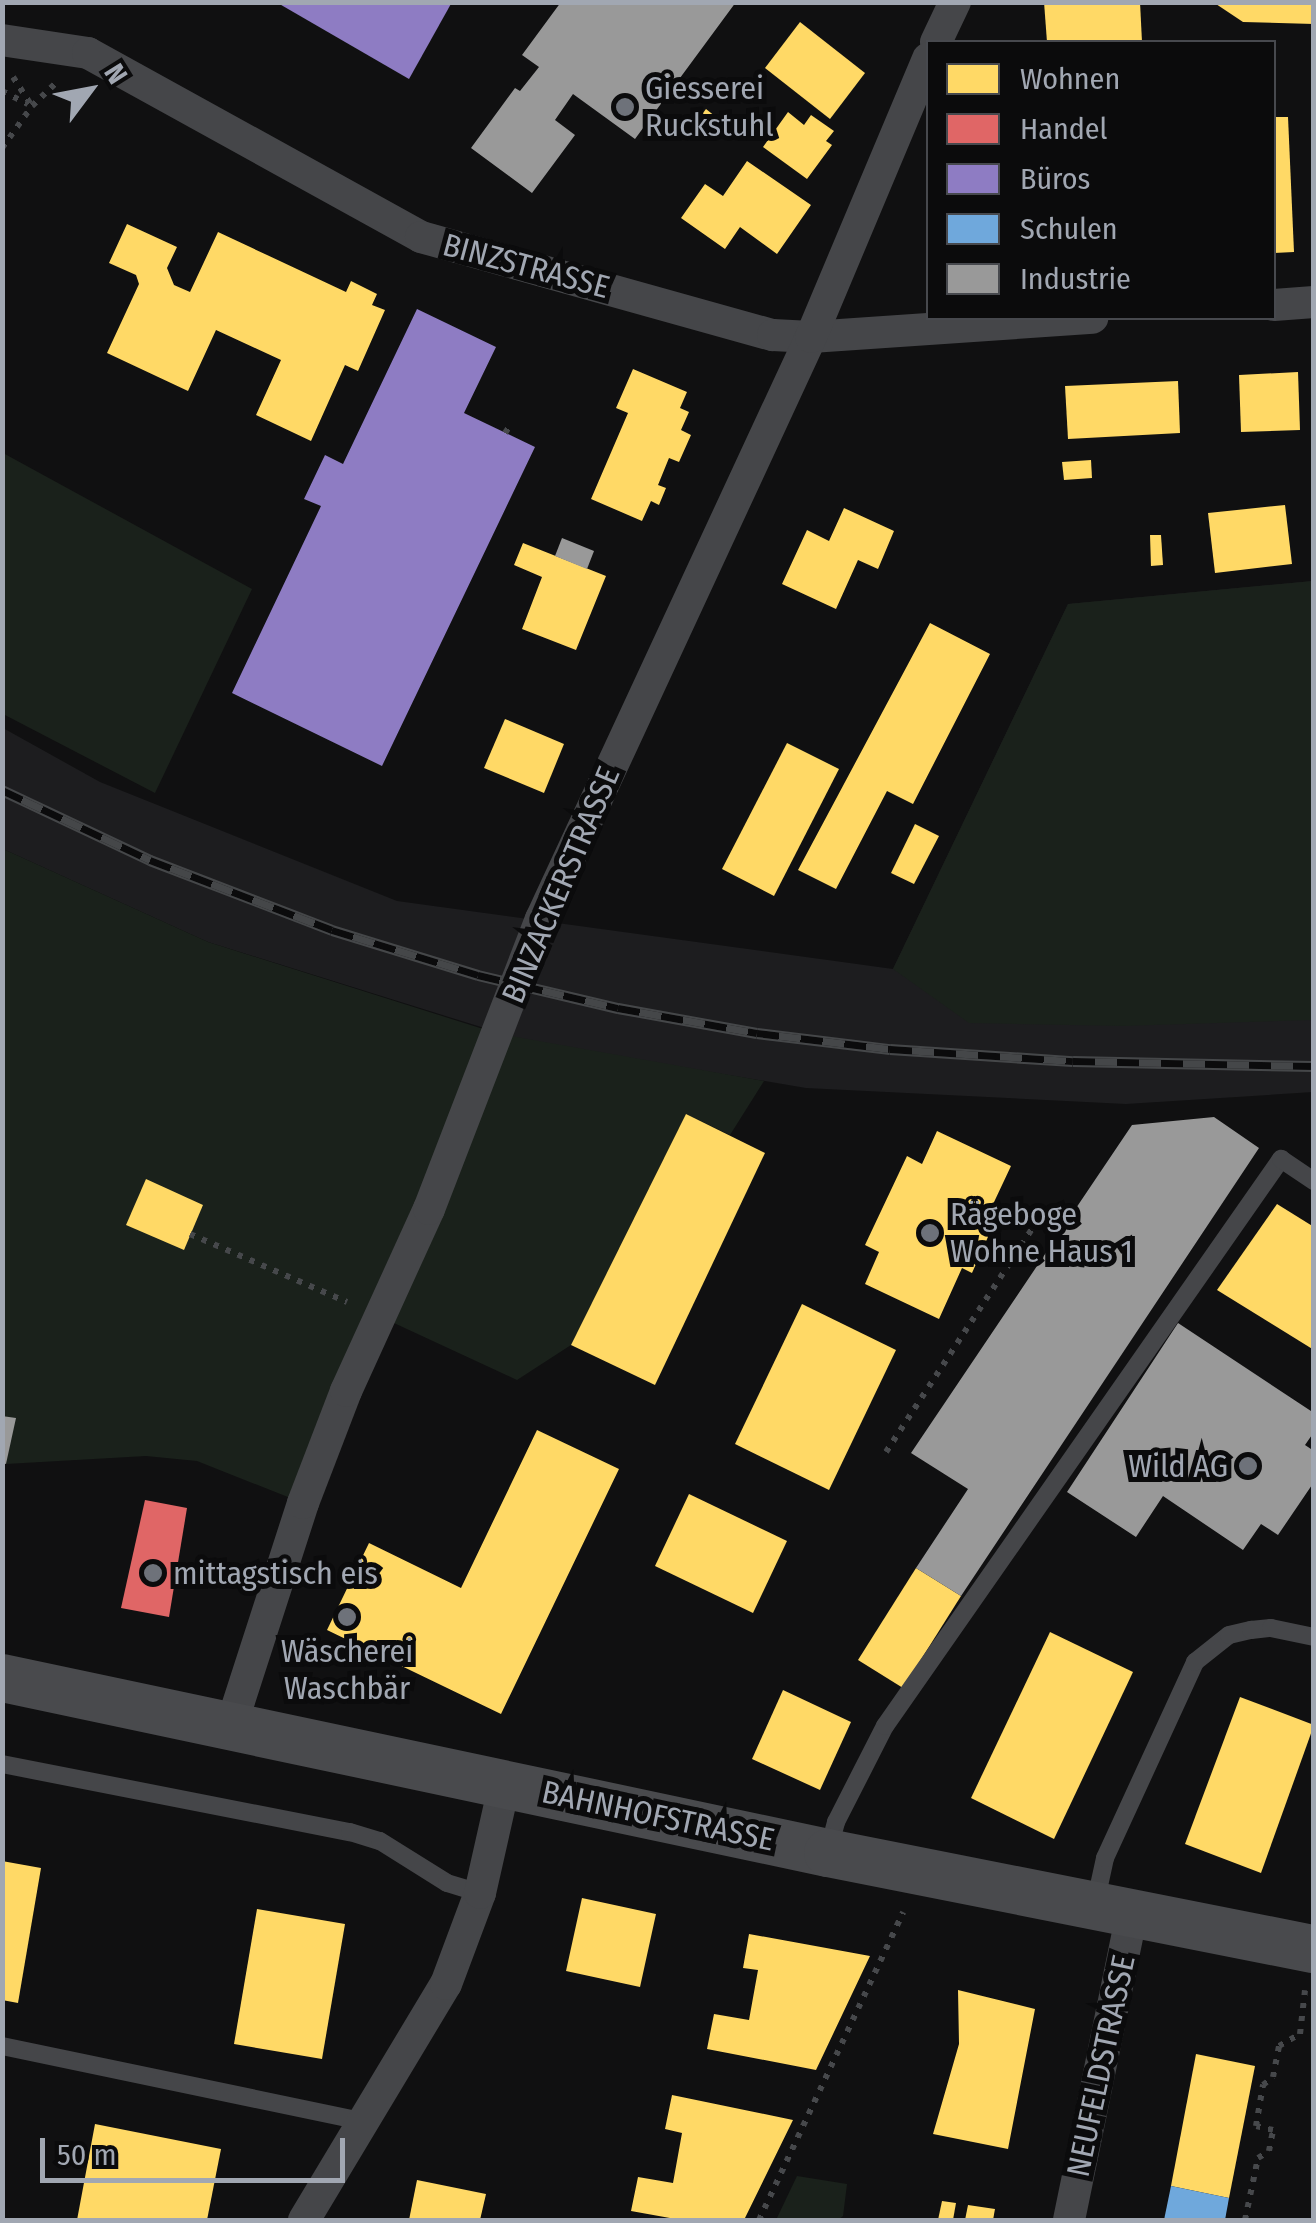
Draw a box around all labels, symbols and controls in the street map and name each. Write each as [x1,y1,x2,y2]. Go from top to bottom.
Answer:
north arrow [40,40,140,140]
legend [926,40,1276,320]
text: N [97,58,134,90]
text: Wohnen [1020,61,1120,97]
place label: Giesserei Ruckstuhl [645,70,774,145]
marker: Giesserei Ruckstuhl [614,96,636,118]
text: Handel [1020,111,1108,147]
text: Büros [1020,161,1090,197]
text: Schulen [1020,211,1118,247]
street label: BINZSTRASSE [439,225,613,307]
text: Industrie [1020,261,1131,297]
street label: BINZACKERSTRASSE [494,761,628,1009]
place label: Rägeboge Wohne Haus 1 [950,1196,1133,1271]
marker: Rägeboge Wohne Haus 1 [919,1222,941,1244]
place label: Wild AG [1128,1447,1228,1485]
marker: Wild AG [1237,1455,1259,1477]
place label: mittagstisch eis [173,1554,378,1592]
marker: mittagstisch eis [142,1562,164,1584]
marker: Wäscherei Waschbär [336,1606,358,1628]
place label: Wäscherei Waschbär [281,1633,413,1708]
street label: BAHNHOFSTRASSE [538,1773,778,1859]
street label: NEUFELDSTRASSE [1059,1952,1143,2180]
scale bar [45,2118,350,2180]
text: 50 m [57,2137,117,2173]

